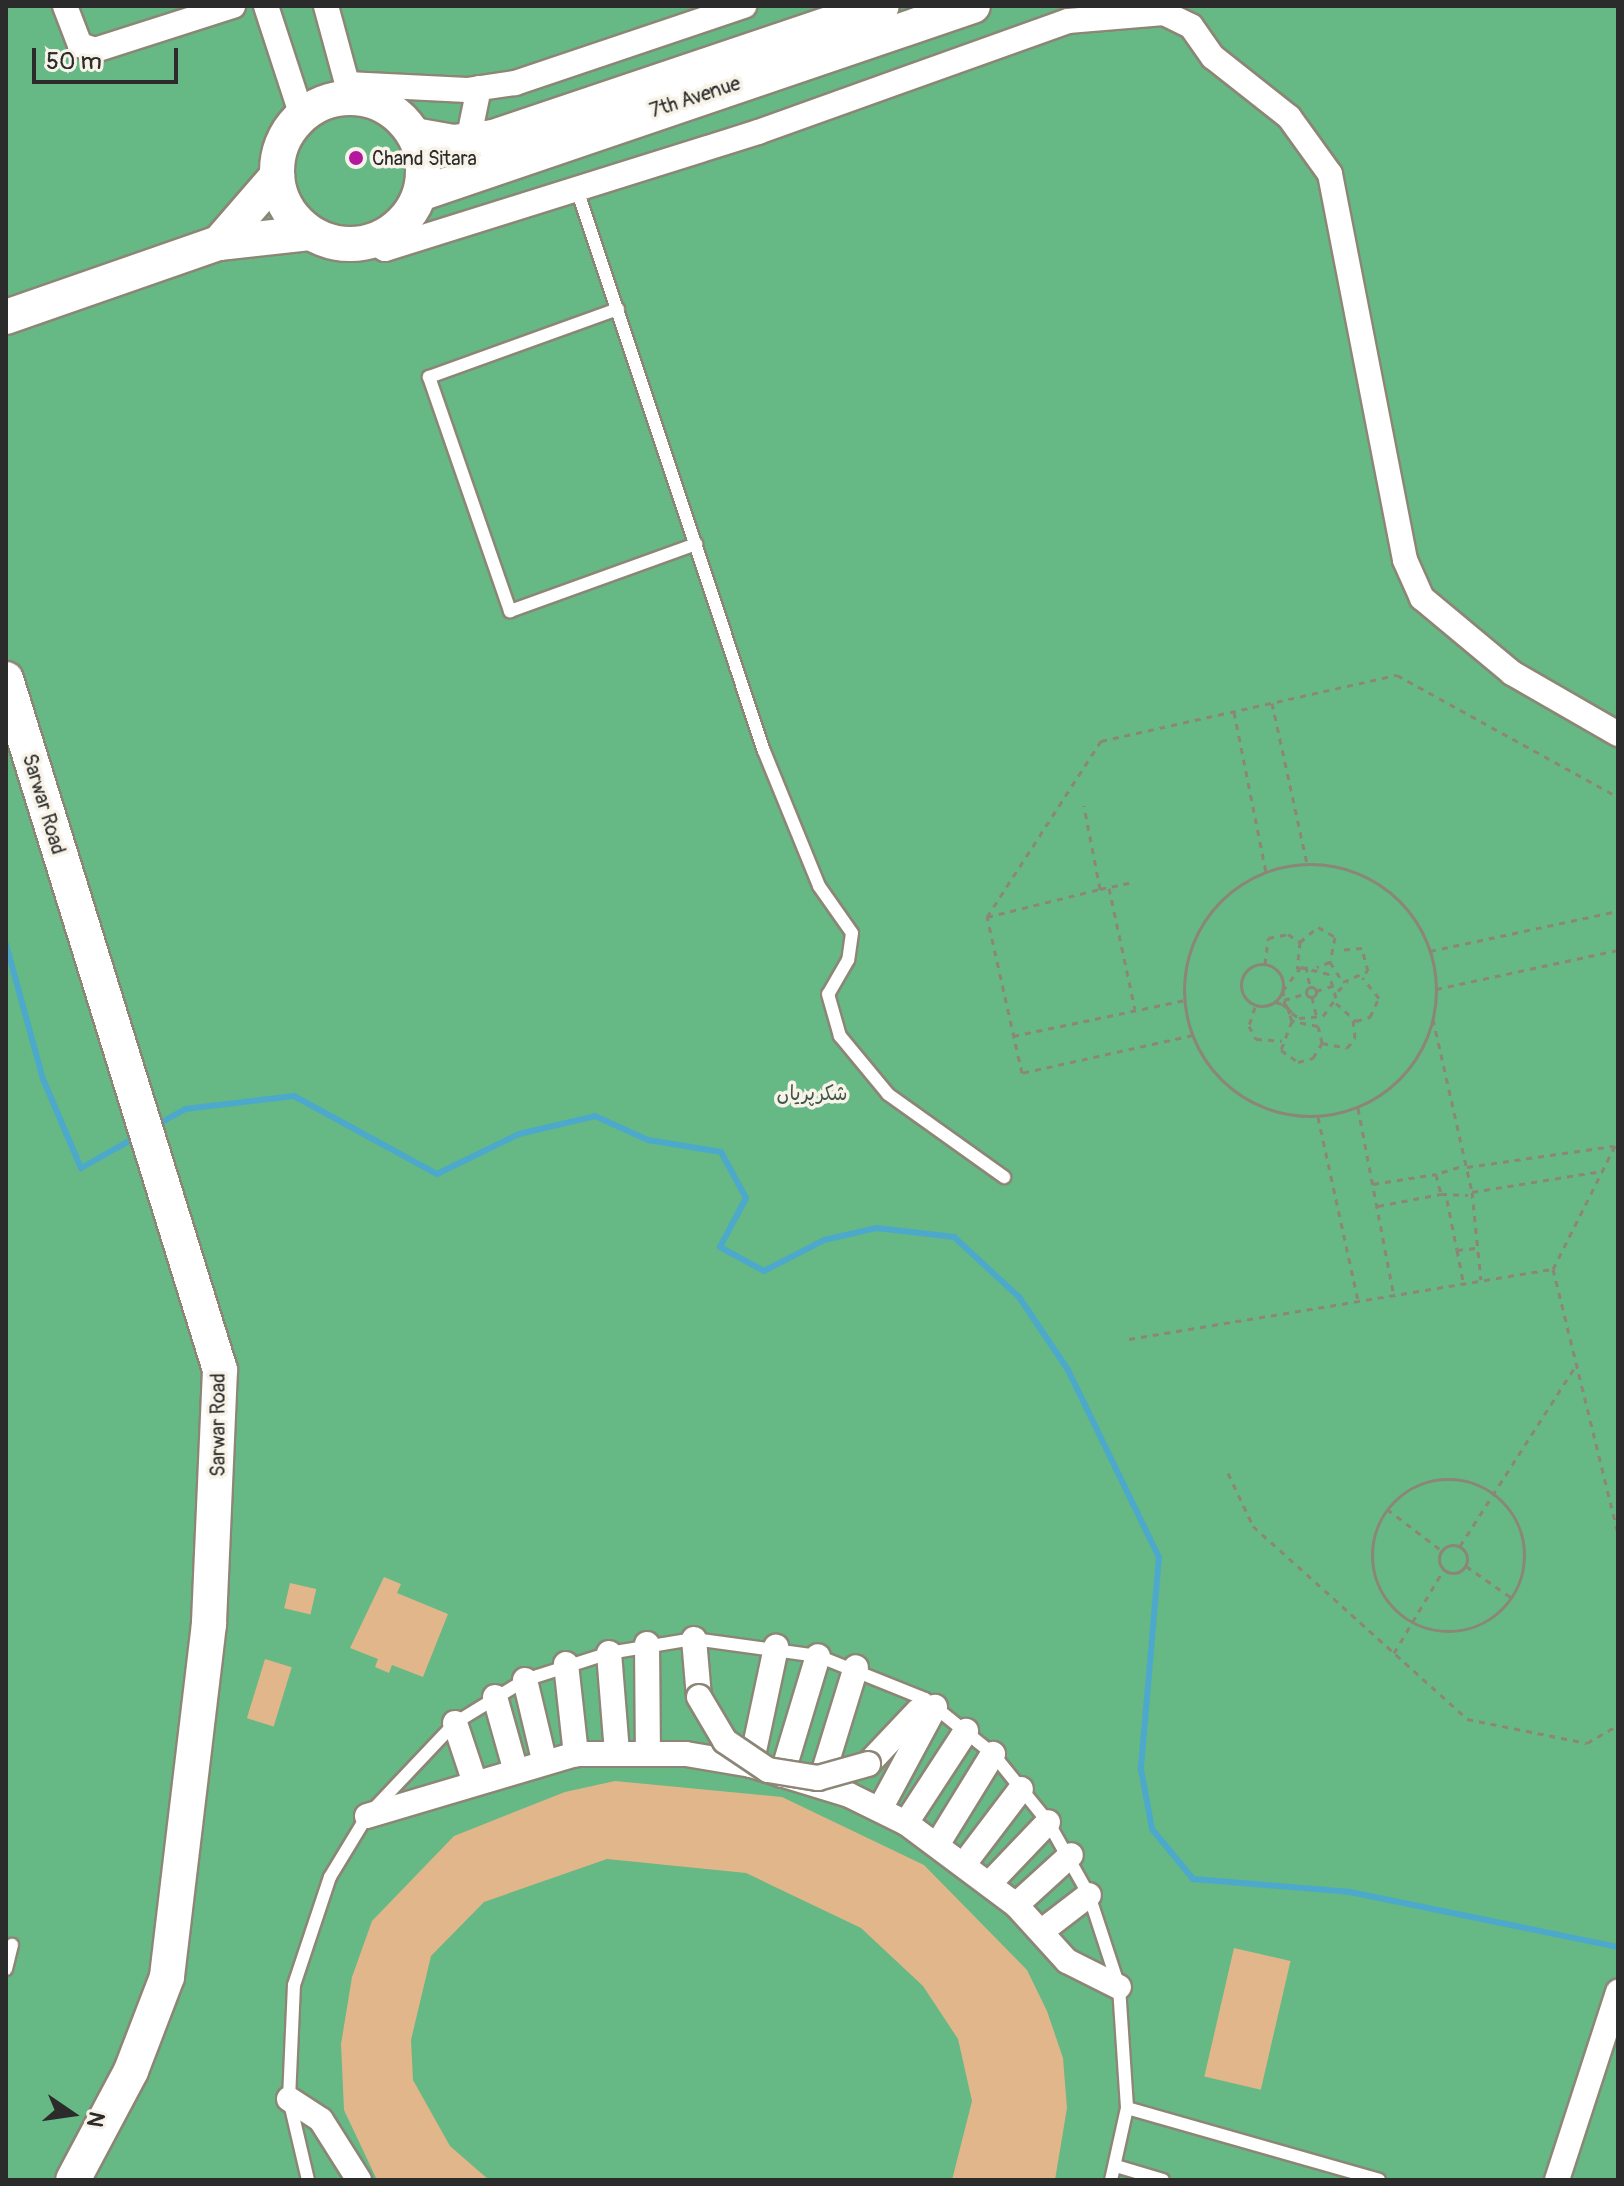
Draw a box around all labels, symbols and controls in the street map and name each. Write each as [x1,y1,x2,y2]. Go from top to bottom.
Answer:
scale bar [36,32,182,82]
text: 50 m [46,47,102,76]
street label: 7th Avenue [647,71,743,123]
place label: Chand Sitara [372,146,477,170]
marker: Chand Sitara [347,149,365,167]
street label: Sarwar Road [17,751,71,857]
park label: شکرپریاں [777,1081,847,1105]
street label: Sarwar Road [206,1373,230,1477]
north arrow [32,2074,112,2154]
text: N [80,2109,111,2130]

